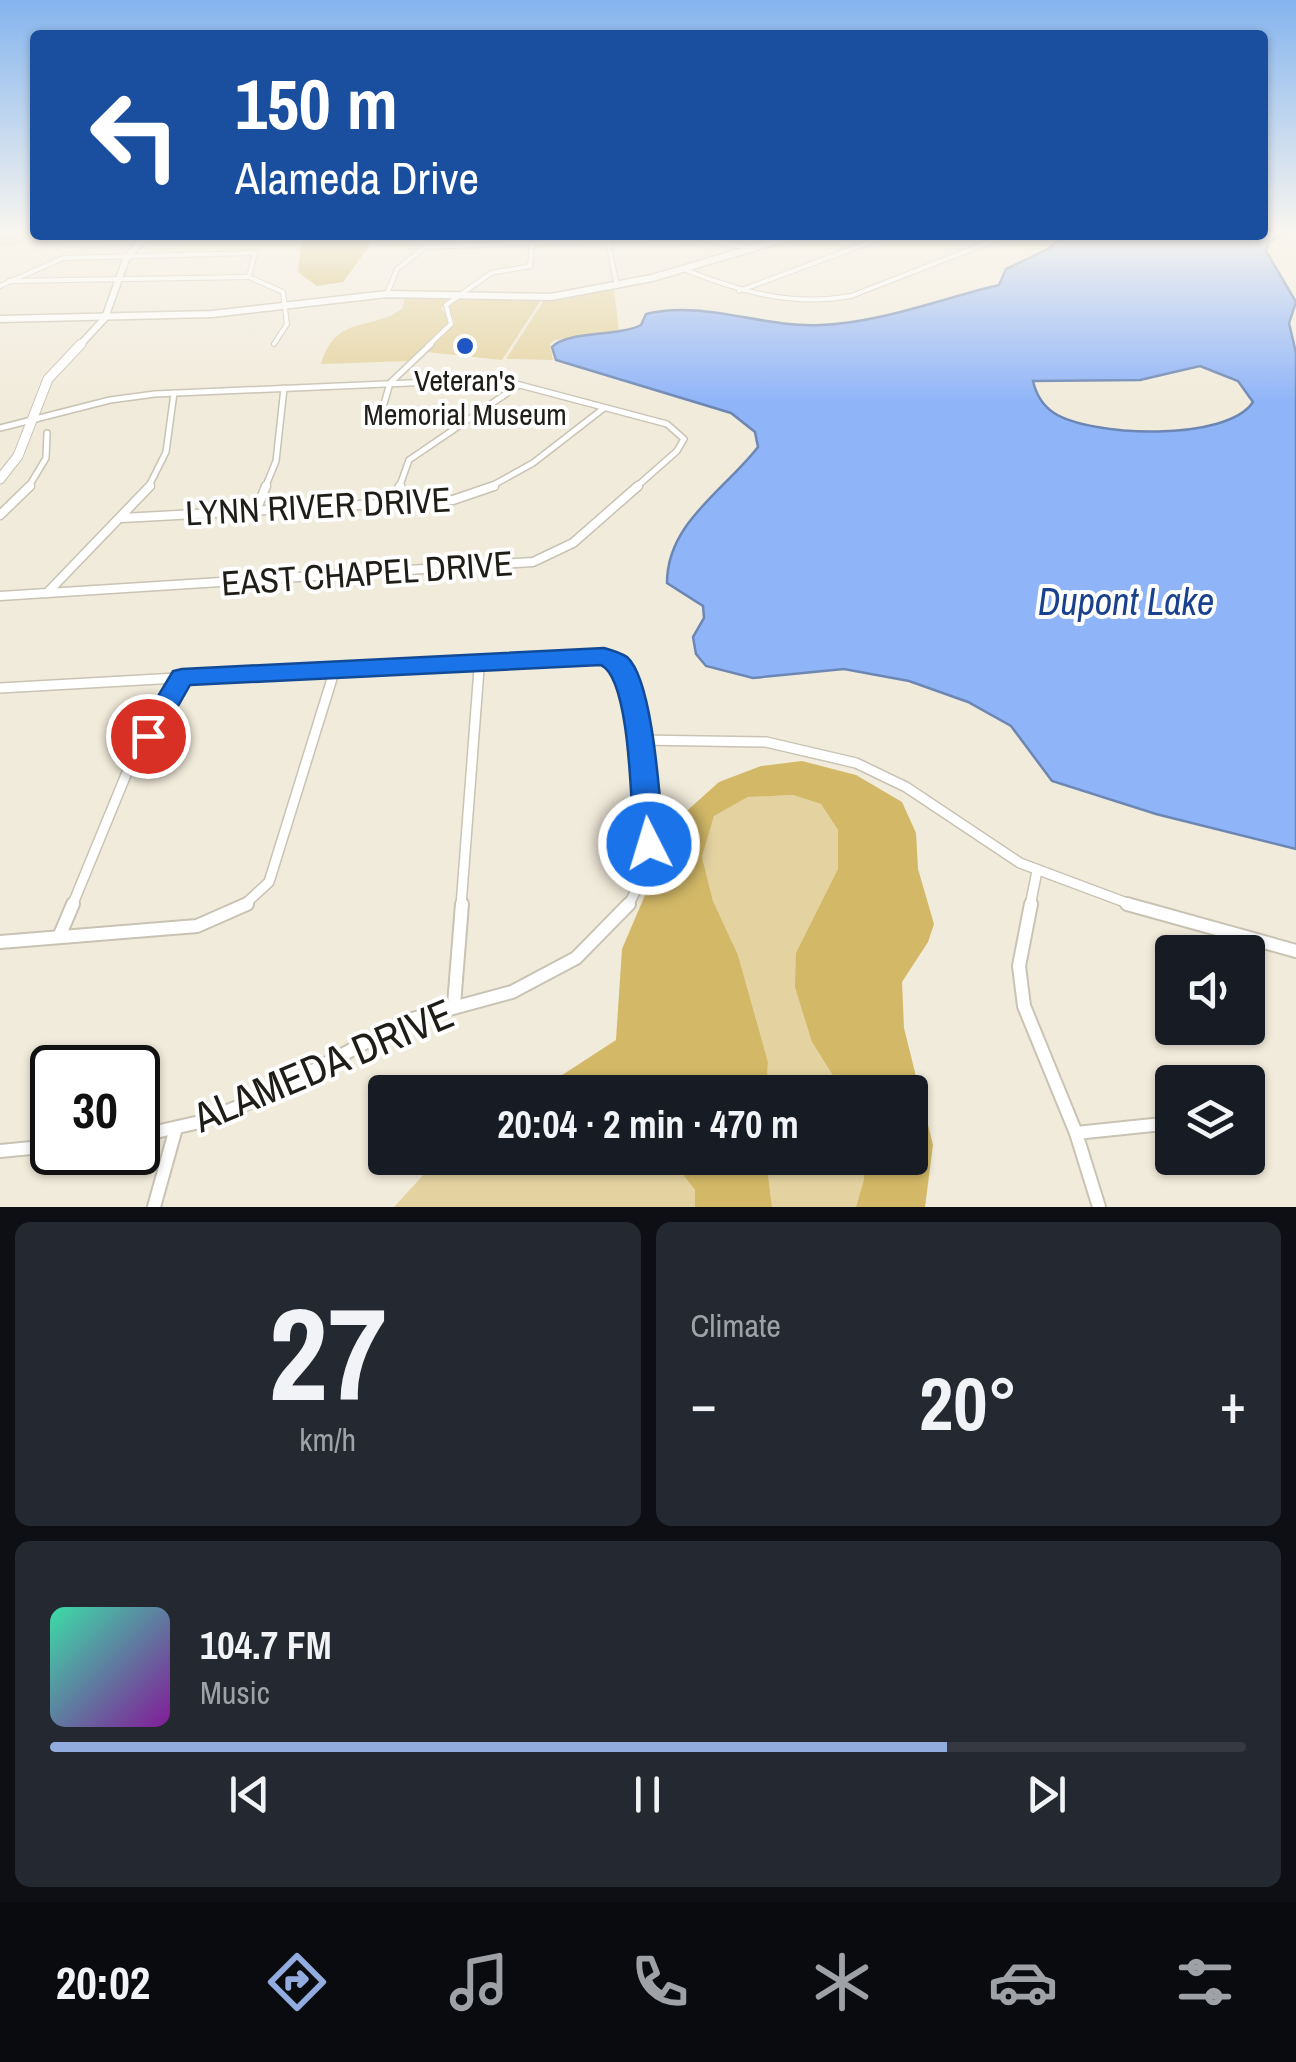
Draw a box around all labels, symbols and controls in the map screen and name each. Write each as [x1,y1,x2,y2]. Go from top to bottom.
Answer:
text: 150 m [235,57,398,151]
icon: left [70,70,200,200]
text: Alameda Drive [235,147,479,208]
marker: Veteran's Memorial Museum [454,335,476,357]
place label: Veteran's Memorial Museum [363,360,567,434]
street label: LYNN RIVER DRIVE [184,476,452,536]
street label: EAST CHAPEL DRIVE [220,539,514,607]
water label: Dupont Lake [1038,576,1214,627]
pin [106,694,191,779]
icon: arrive [121,709,176,764]
position arrow [597,792,701,896]
map controls [1155,935,1265,1175]
button: sound [1155,935,1265,1045]
street label: ALAMEDA DRIVE [183,985,462,1145]
speed limit sign: 30 [30,1045,160,1175]
button: layers [1155,1065,1265,1175]
text: 20:04 · 2 min · 470 m [497,1099,799,1150]
text: 27 [268,1265,387,1441]
text: Climate [691,1304,781,1347]
text: 20° [919,1352,1017,1453]
text: − [691,1366,717,1440]
text: + [1220,1366,1246,1440]
text: km/h [299,1418,356,1461]
text: 104.7 FM [200,1620,332,1671]
text: Music [200,1671,270,1714]
icon: previous [222,1767,277,1822]
icon: pause [620,1767,675,1822]
icon: next [1019,1767,1074,1822]
icon: directions [262,1947,332,2017]
icon: music [444,1947,514,2017]
icon: phone [625,1947,695,2017]
icon: climate [807,1947,877,2017]
icon: car [988,1947,1058,2017]
icon: filters [1170,1947,1240,2017]
text: 20:02 [56,1952,150,2013]

